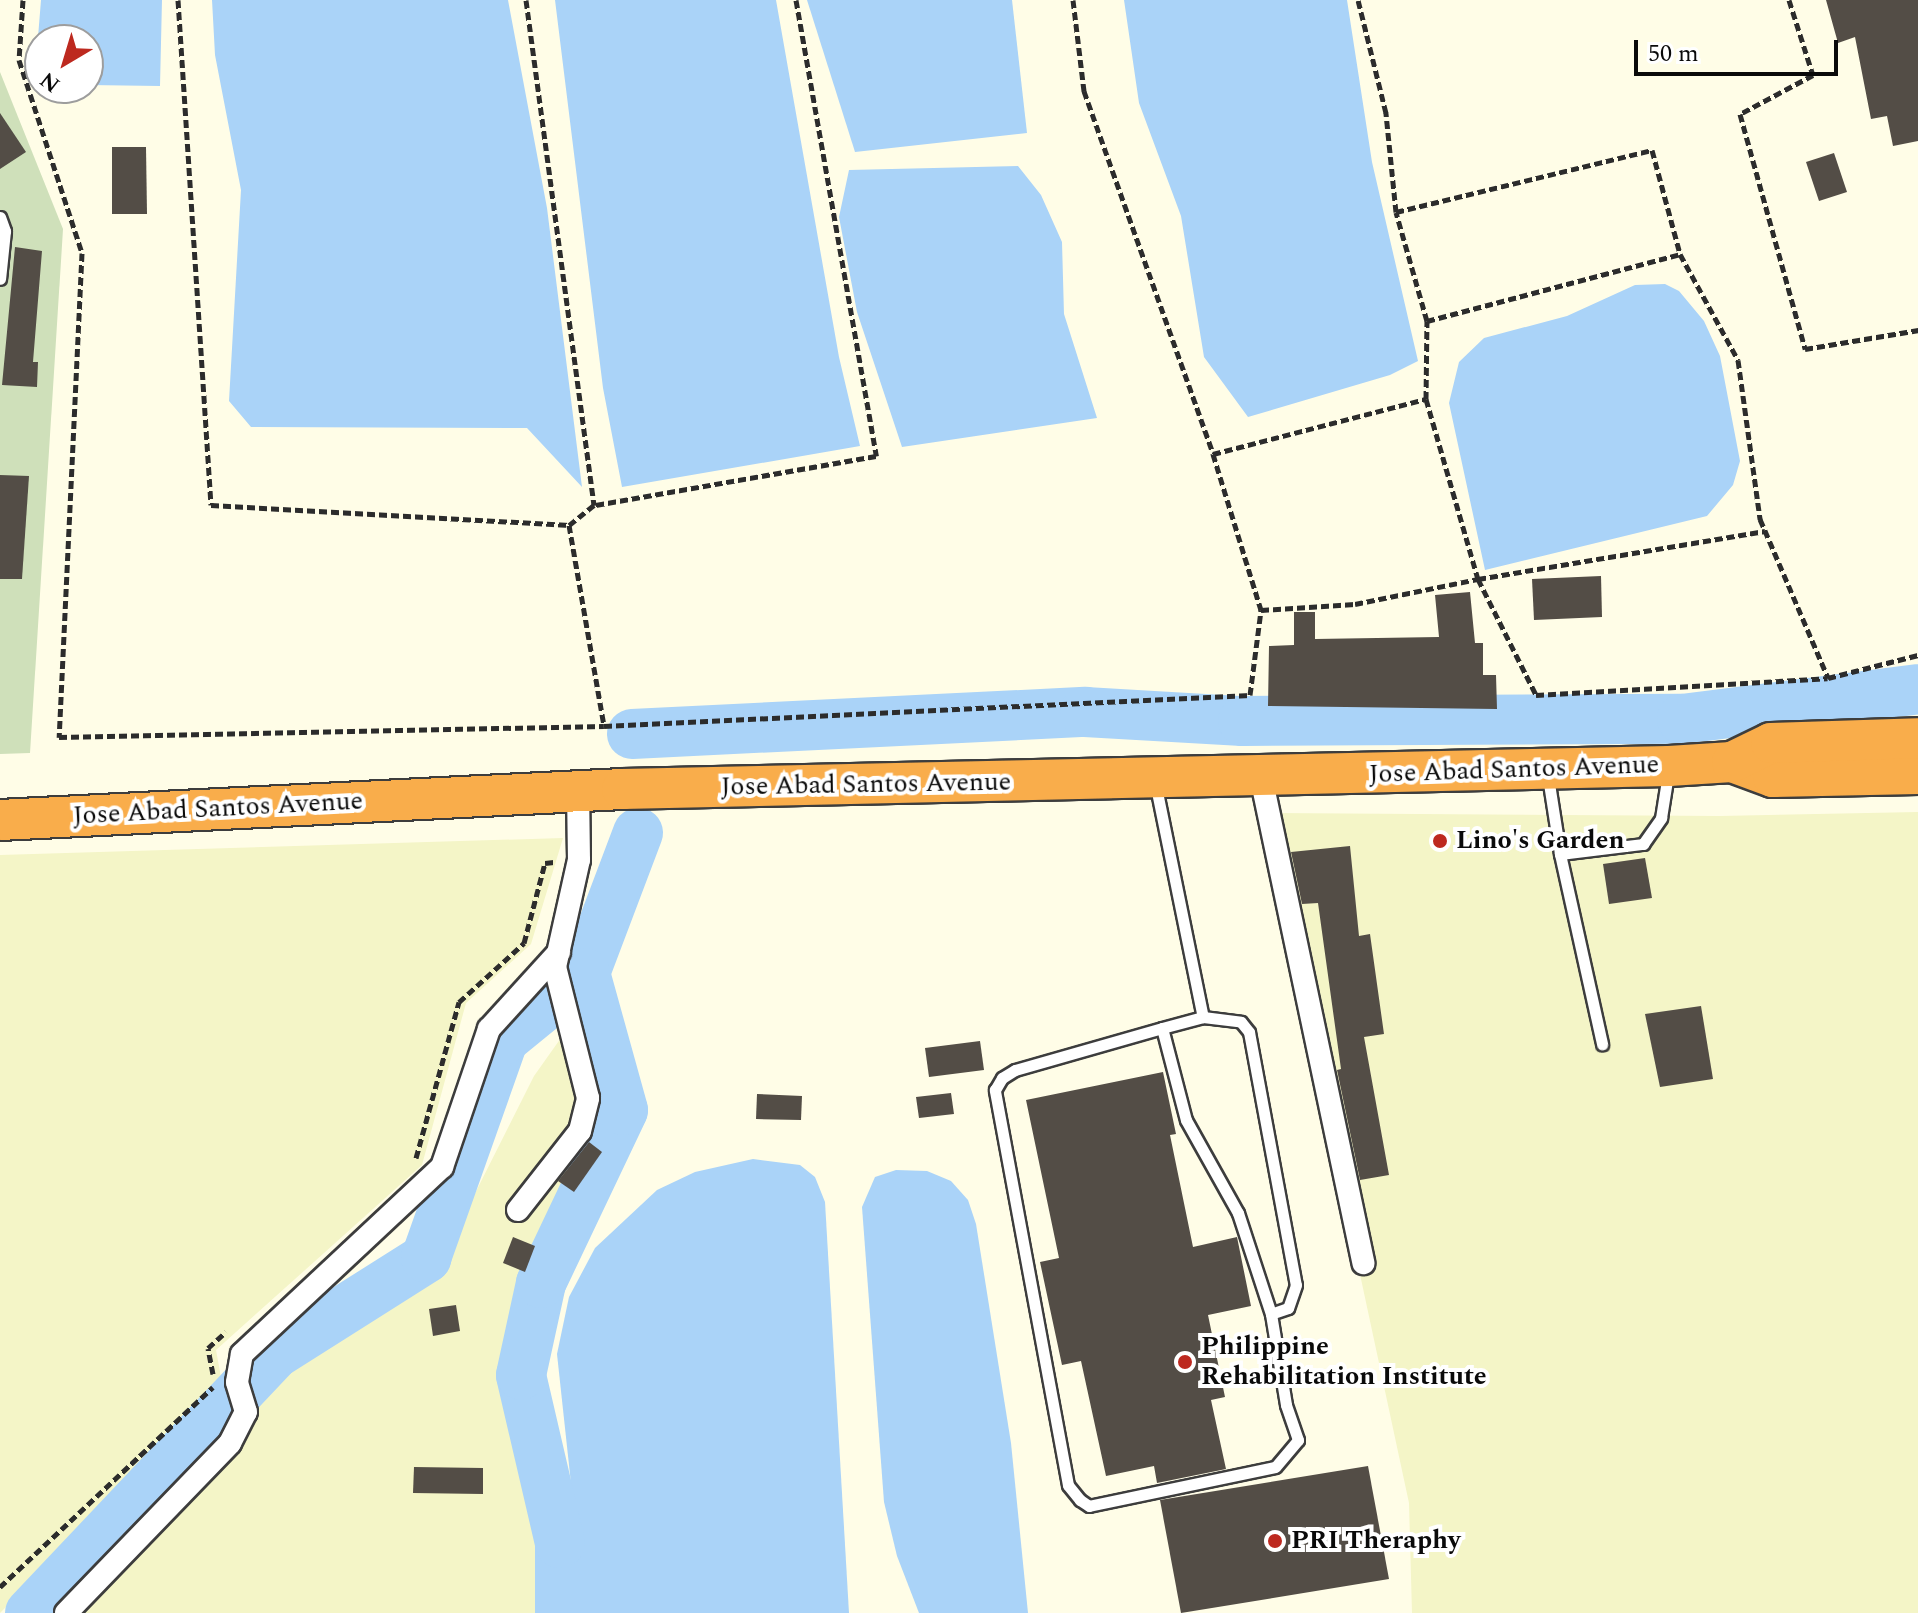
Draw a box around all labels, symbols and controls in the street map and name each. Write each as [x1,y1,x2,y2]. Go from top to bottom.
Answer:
north arrow [24,24,104,104]
scale bar [1638,24,1842,74]
text: 50 m [1648,36,1699,72]
text: N [33,63,67,100]
street label: Jose Abad Santos Avenue [1368,749,1660,791]
street label: Jose Abad Santos Avenue [721,767,1011,803]
street label: Jose Abad Santos Avenue [72,786,364,832]
place label: Lino's Garden [1456,825,1625,857]
marker: Lino's Garden [1431,832,1449,850]
place label: Philippine Rehabilitation Institute [1201,1331,1487,1392]
marker: Philippine Rehabilitation Institute [1176,1353,1194,1371]
place label: PRI Theraphy [1291,1525,1460,1557]
marker: PRI Theraphy [1266,1532,1284,1550]

